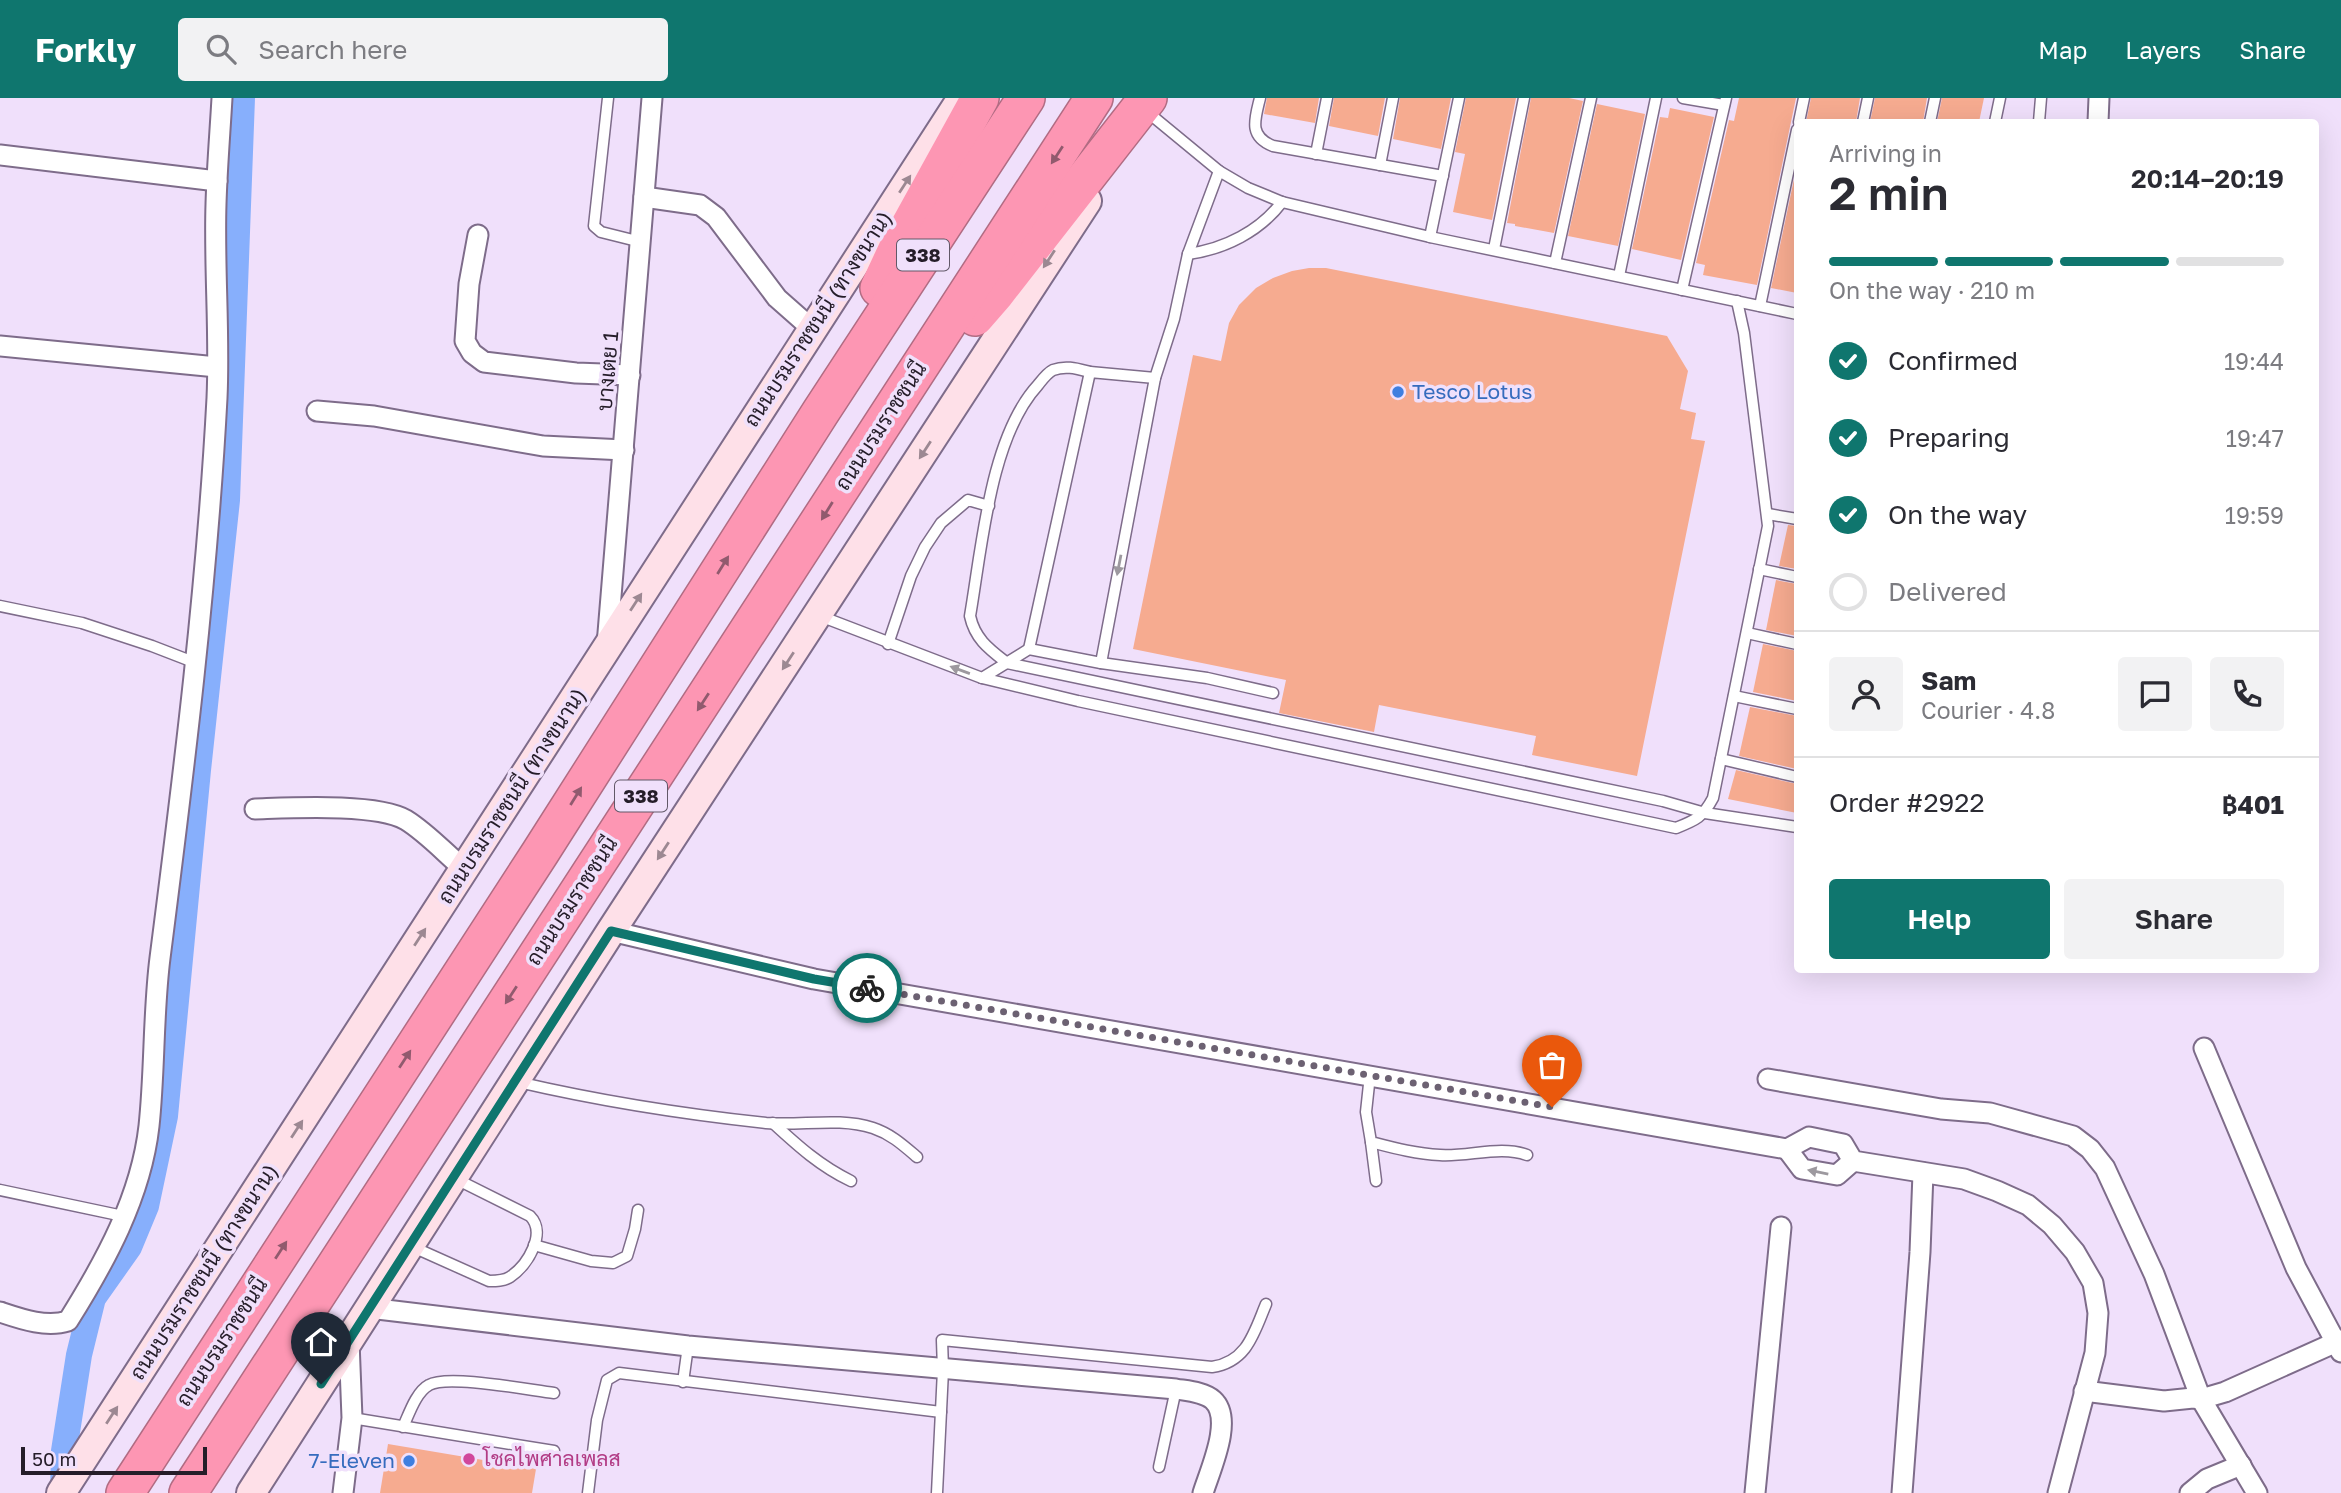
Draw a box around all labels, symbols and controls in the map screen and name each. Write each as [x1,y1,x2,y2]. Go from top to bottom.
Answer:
search box [178,18,668,81]
text: Forkly [35,30,136,69]
icon: search [202,30,240,68]
text: Search here [258,34,407,65]
text: Map [2038,35,2087,64]
text: Layers [2125,35,2201,64]
text: Share [2239,35,2306,64]
text: Arriving in [1829,139,1942,167]
one-way arrow [1050,146,1063,165]
text: 20:14–20:19 [2131,163,2284,194]
text: 2 min [1829,165,1949,220]
one-way arrow [899,174,912,194]
street label: ถนนบรมราชชนนี (ทางขนาน) [739,206,897,432]
road number: 338 [897,239,949,270]
one-way arrow [1043,249,1056,269]
text: On the way · 210 m [1829,276,2035,304]
street label: บางเตย 1 [591,330,623,412]
icon: check [1829,342,1867,380]
text: Confirmed [1888,345,2018,376]
text: 19:44 [2224,347,2284,375]
street label: ถนนบรมราชชนนี [830,357,932,495]
place label: Tesco Lotus [1412,378,1532,404]
marker: Tesco Lotus [1390,384,1406,400]
icon: check [1829,419,1867,457]
text: Preparing [1888,422,2010,453]
text: 19:47 [2226,424,2284,452]
one-way arrow [919,440,932,459]
icon: check [1829,496,1867,534]
text: On the way [1888,499,2027,530]
one-way arrow [820,501,833,521]
text: 19:59 [2225,501,2284,529]
one-way arrow [1114,554,1125,576]
one-way arrow [716,556,730,574]
text: Delivered [1888,576,2007,607]
one-way arrow [630,592,643,612]
one-way arrow [781,652,795,670]
button: person [1829,657,1903,731]
button: chat [2118,657,2192,731]
button: phone [2210,657,2284,731]
one-way arrow [949,664,970,675]
text: Sam [1921,665,1976,696]
street label: ถนนบรมราชชนนี (ทางขนาน) [433,683,591,909]
one-way arrow [696,692,709,712]
text: Courier · 4.8 [1921,696,2055,724]
road number: 338 [615,780,667,811]
one-way arrow [570,786,583,805]
text: Order #2922 [1829,787,1984,818]
text: ฿401 [2222,789,2284,820]
street label: ถนนบรมราชชนนี [521,832,623,970]
one-way arrow [657,842,670,861]
button: Help [1829,879,2050,959]
button: Share [2064,879,2284,959]
one-way arrow [413,928,426,947]
courier [832,953,902,1023]
icon: bike [848,969,886,1007]
one-way arrow [505,985,518,1004]
pin [1522,1035,1582,1107]
icon: bag [1533,1046,1571,1084]
one-way arrow [399,1050,412,1069]
one-way arrow [290,1119,303,1138]
street label: ถนนบรมราชชนนี (ทางขนาน) [125,1159,283,1385]
one-way arrow [1807,1166,1829,1177]
one-way arrow [274,1241,288,1259]
street label: ถนนบรมราชชนนี [171,1273,273,1411]
pin [291,1312,351,1384]
icon: home [302,1323,340,1361]
one-way arrow [105,1406,118,1425]
scale bar [21,1444,206,1476]
place label: โชคไพศาลเพลส [482,1445,621,1471]
text: 50 m [32,1447,76,1470]
place label: 7-Eleven [308,1447,395,1473]
marker: โชคไพศาลเพลส [461,1451,477,1467]
marker: 7-Eleven [401,1453,417,1469]

